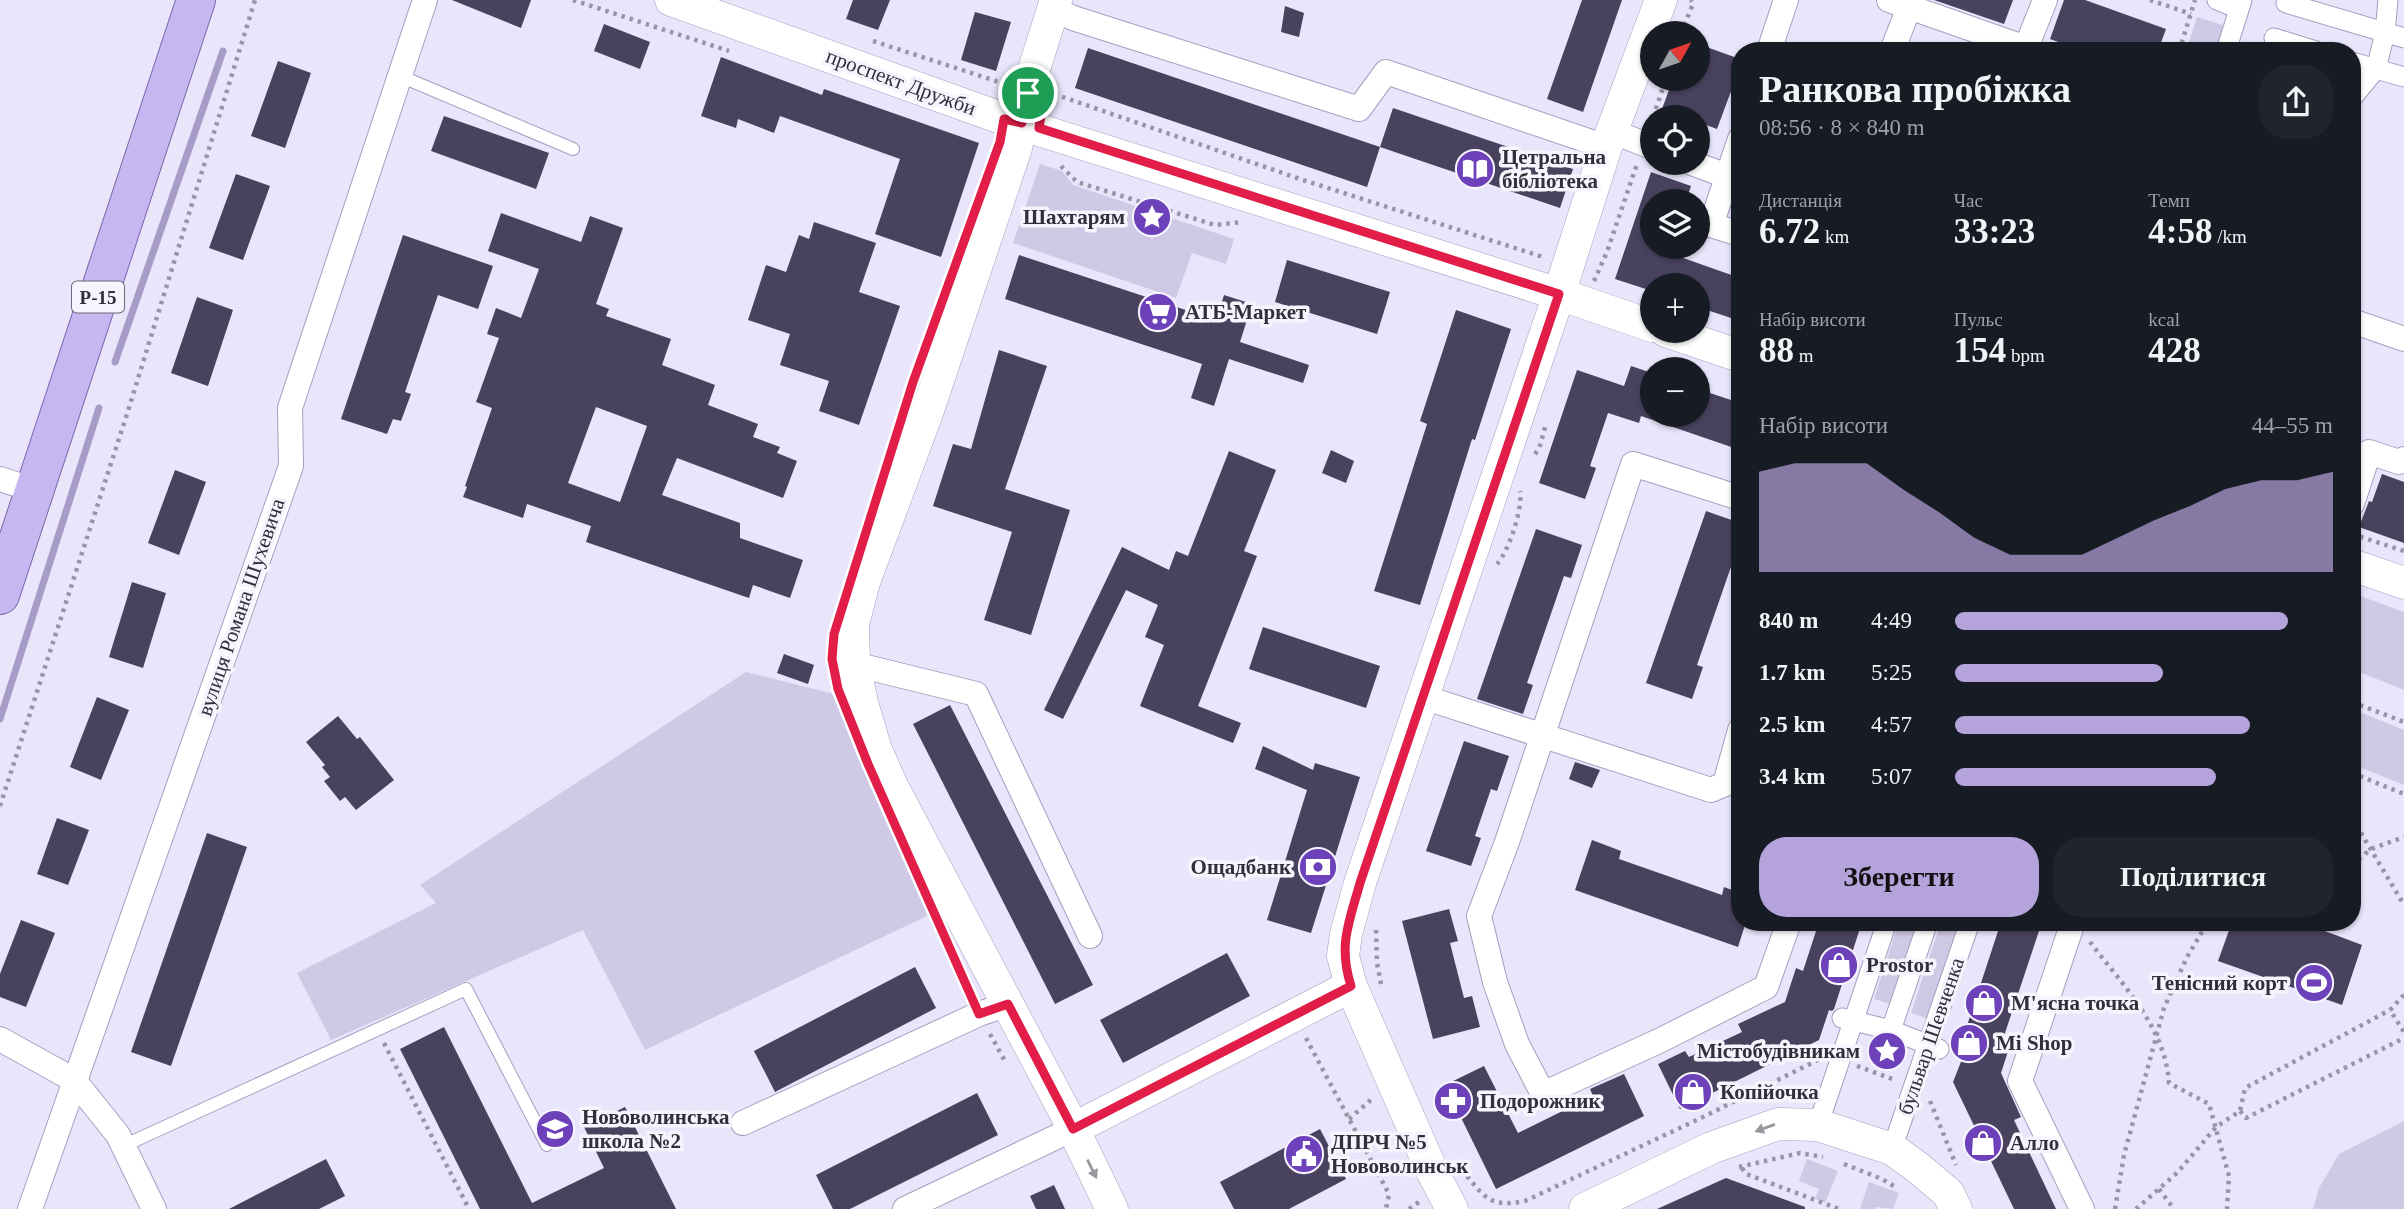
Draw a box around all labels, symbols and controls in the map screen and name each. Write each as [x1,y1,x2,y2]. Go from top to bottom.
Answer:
north arrow [1640,21,1710,91]
map controls [1640,21,1710,427]
street label: проспект Дружби [823,44,979,120]
pin [998,63,1058,123]
button: share [2259,65,2333,139]
text: Ранкова пробіжка [1759,68,2071,110]
icon: arrive [1009,74,1047,112]
button: locate [1640,105,1710,175]
text: 08:56 · 8 × 840 m [1759,115,1925,140]
place label: Цетральна бібліотека [1502,145,1607,193]
library icon: Цетральна бібліотека [1454,148,1496,190]
button: layers [1640,189,1710,259]
text: Дистанція [1759,190,1842,211]
text: Час [1954,190,1983,211]
text: Темп [2148,190,2190,211]
place icon: Шахтарям [1131,196,1173,238]
place label: Шахтарям [1023,205,1125,229]
text: 6.72 [1759,212,1820,251]
text: 33:23 [1954,212,2035,251]
text: 4:58 [2148,212,2212,251]
text: km [1820,226,1849,247]
text: /km [2212,226,2247,247]
button: + [1640,273,1710,343]
road number: Р-15 [72,282,124,312]
supermarket icon: АТБ-Маркет [1137,291,1179,333]
place label: АТБ-Маркет [1185,300,1307,324]
text: Набір висоти [1759,309,1866,330]
text: Пульс [1954,309,2003,330]
text: kcal [2148,309,2180,330]
text: 88 [1759,331,1794,370]
text: 154 [1954,331,2006,370]
text: 428 [2148,331,2201,370]
text: m [1794,345,1814,366]
text: bpm [2006,345,2045,366]
button: − [1640,357,1710,427]
text: Набір висоти [1759,413,1888,438]
text: 44–55 m [2252,413,2333,438]
street label: вулиця Романа Шухевича [193,495,290,719]
text: 840 m [1759,608,1818,633]
text: 4:49 [1871,608,1912,633]
text: 1.7 km [1759,660,1825,685]
text: 5:25 [1871,660,1912,685]
text: 2.5 km [1759,712,1825,737]
text: 4:57 [1871,712,1912,737]
text: 3.4 km [1759,764,1825,789]
text: 5:07 [1871,764,1912,789]
button: Зберегти [1759,837,2039,917]
button: Поділитися [2053,837,2333,917]
bank icon: Ощадбанк [1297,846,1339,888]
place label: Ощадбанк [1191,855,1292,879]
shop icon: Prostor [1818,944,1860,986]
place label: Prostor [1866,953,1933,977]
street label: бульвар Шевченка [1893,954,1969,1118]
sports icon: Тенісний корт [2293,962,2335,1004]
place label: Тенісний корт [2152,971,2288,995]
shop icon: М'ясна точка [1963,982,2005,1024]
place label: М'ясна точка [2011,991,2140,1015]
shop icon: Mi Shop [1948,1022,1990,1064]
place icon: Містобудівникам [1866,1030,1908,1072]
place label: Mi Shop [1996,1031,2072,1055]
place label: Містобудівникам [1697,1039,1860,1063]
shop icon: Копійочка [1672,1071,1714,1113]
pharmacy icon: Подорожник [1432,1080,1474,1122]
place label: Копійочка [1720,1080,1819,1104]
place label: Подорожник [1480,1089,1601,1113]
place label: Нововолинська школа №2 [582,1105,730,1153]
school or university icon: Нововолинська школа №2 [534,1108,576,1150]
shop icon: Алло [1962,1122,2004,1164]
one-way arrow [1755,1123,1776,1134]
place label: ДПРЧ №5 Нововолинськ [1331,1130,1469,1178]
place label: Алло [2010,1131,2059,1155]
public building icon: ДПРЧ №5 Нововолинськ [1283,1133,1325,1175]
one-way arrow [1087,1159,1098,1179]

